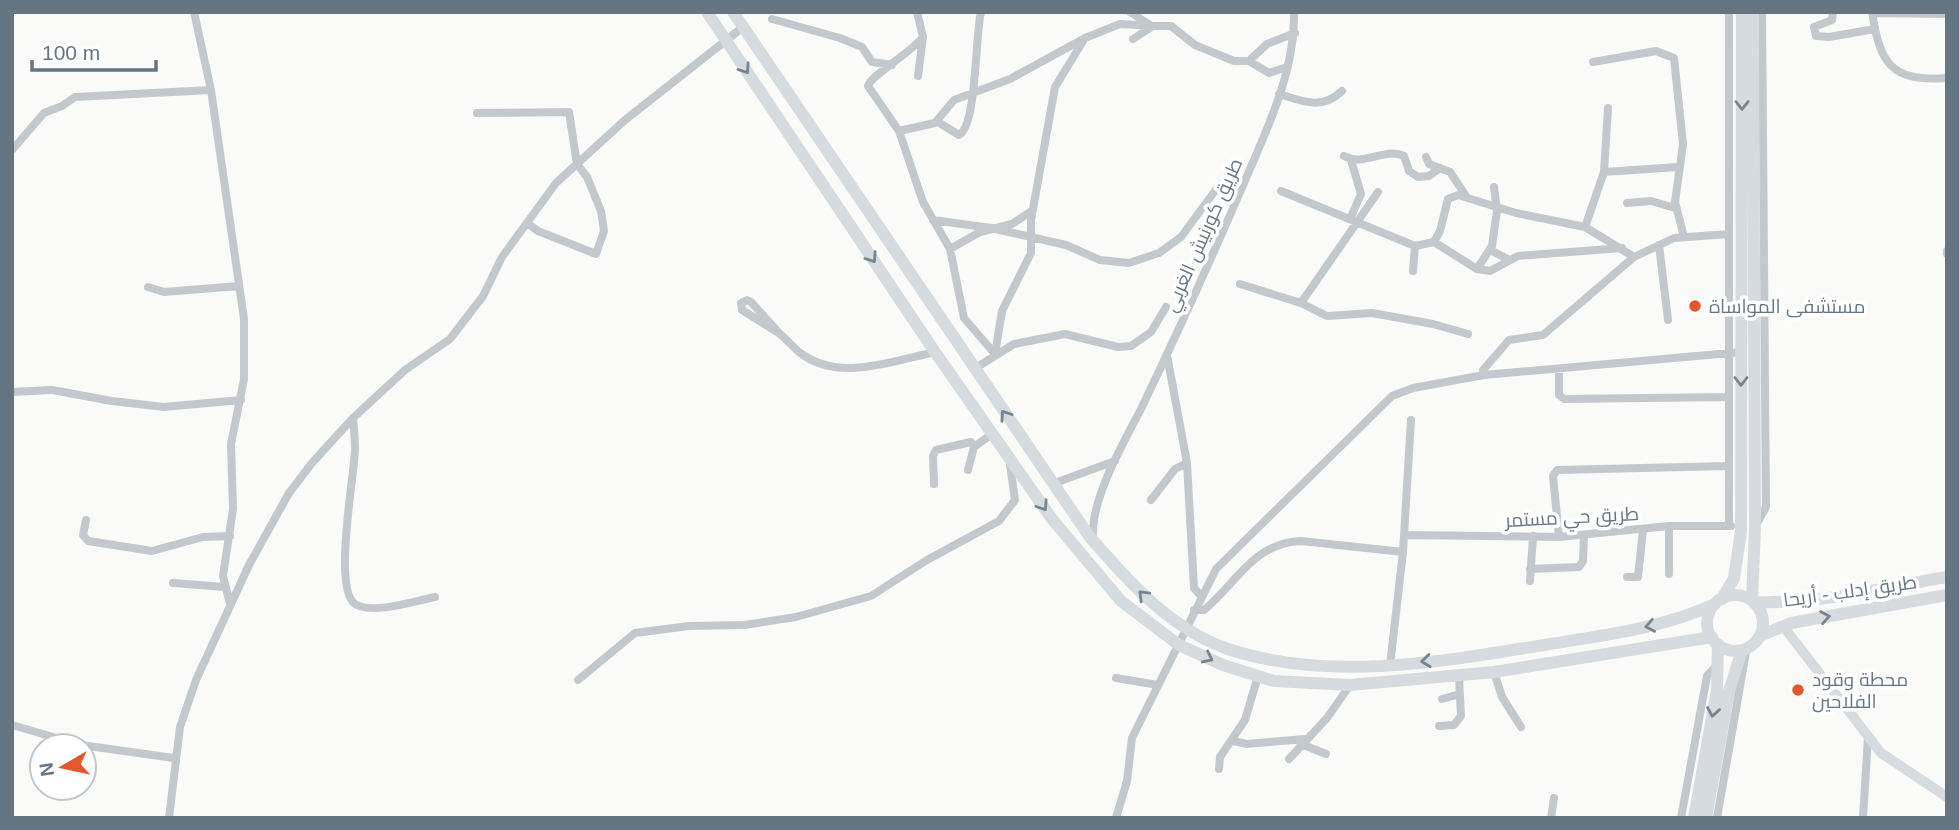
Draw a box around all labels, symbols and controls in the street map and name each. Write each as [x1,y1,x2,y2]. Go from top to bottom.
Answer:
scale bar [32,28,156,72]
text: 100 m [42,41,100,64]
one-way arrow [737,61,750,74]
one-way arrow [1734,100,1750,111]
street label: طريق كورنيش الغربي [1160,155,1250,317]
one-way arrow [864,250,876,263]
place label: مستشفى المواساة [1709,296,1865,318]
marker: مستشفى المواساة [1687,298,1703,314]
one-way arrow [1733,377,1749,387]
one-way arrow [1000,410,1013,423]
one-way arrow [1035,498,1047,511]
street label: طريق حي مستمر [1504,503,1640,535]
street label: طريق إدلب - أريحا [1782,570,1918,613]
one-way arrow [1138,590,1151,603]
one-way arrow [1819,610,1831,625]
one-way arrow [1644,618,1656,633]
one-way arrow [1201,650,1213,664]
one-way arrow [1420,653,1431,668]
place label: محطة وقود الفلاحين [1812,669,1908,713]
marker: محطة وقود الفلاحين [1790,682,1806,698]
one-way arrow [1706,706,1721,718]
north arrow [28,732,98,802]
text: N [35,761,58,778]

